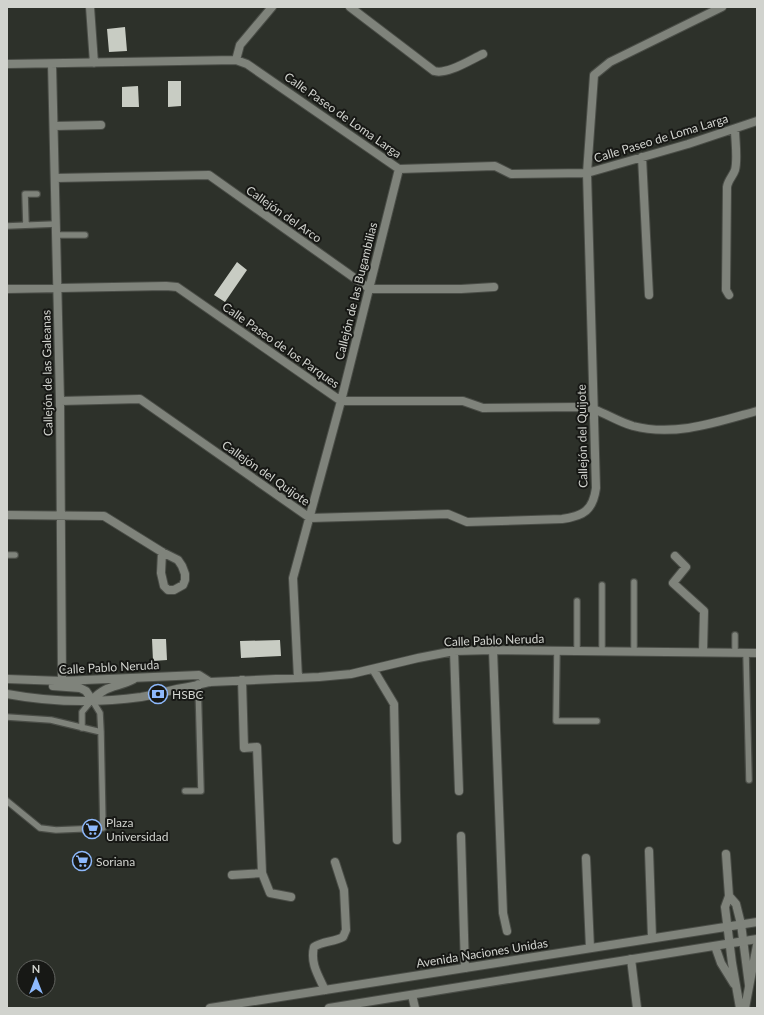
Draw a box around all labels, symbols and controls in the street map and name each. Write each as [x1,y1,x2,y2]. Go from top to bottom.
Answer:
street label: Calle Paseo de Loma Larga [282,69,404,161]
street label: Calle Paseo de Loma Larga [592,110,730,166]
street label: Callejón del Arco [243,182,325,246]
street label: Callejón de las Bugambilias [332,221,380,361]
street label: Calle Paseo de los Parques [220,299,342,391]
street label: Callejón de las Galeanas [38,310,56,436]
street label: Callejón del Quijote [574,384,590,488]
street label: Callejón del Quijote [219,437,313,509]
street label: Calle Pablo Neruda [444,631,545,649]
street label: Calle Pablo Neruda [58,657,160,677]
bank icon: HSBC [147,683,169,705]
place label: HSBC [172,687,203,702]
place label: Plaza Universidad [106,815,168,844]
supermarket icon: Plaza Universidad [81,818,103,840]
supermarket icon: Soriana [71,850,93,872]
place label: Soriana [96,854,135,869]
street label: Avenida Naciones Unidas [415,935,549,971]
north arrow [16,959,56,999]
text: N [32,962,40,975]

